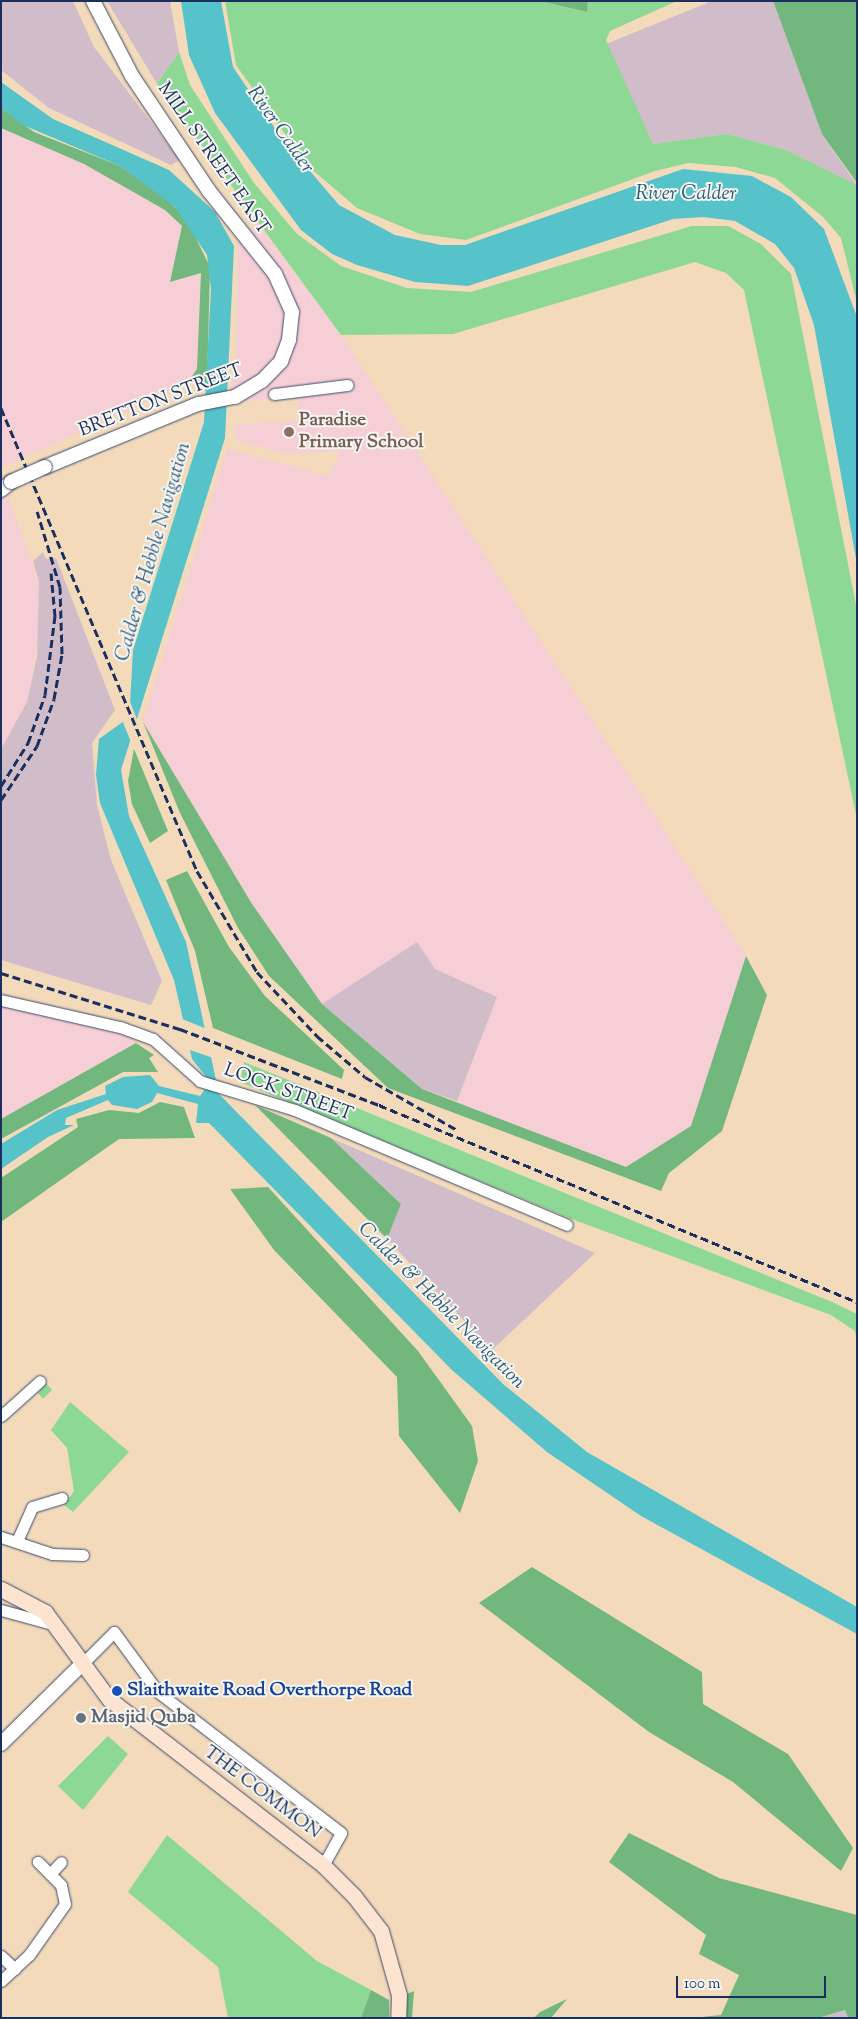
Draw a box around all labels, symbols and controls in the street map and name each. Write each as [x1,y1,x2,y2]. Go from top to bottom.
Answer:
street label: MILL STREET EAST [152,78,274,240]
water label: River Calder [241,82,319,178]
water label: River Calder [636,182,736,206]
street label: BRETTON STREET [76,359,246,443]
place label: Paradise Primary School [299,410,424,454]
marker: Paradise Primary School [283,426,295,438]
water label: Calder & Hebble Navigation [111,440,197,664]
street label: LOCK STREET [220,1059,356,1127]
water label: Calder & Hebble Navigation [352,1217,530,1395]
place label: Slaithwaite Road Overthorpe Road [127,1680,412,1702]
marker: Slaithwaite Road Overthorpe Road [111,1685,123,1697]
place label: Masjid Quba [91,1707,196,1729]
marker: Masjid Quba [75,1712,87,1724]
street label: THE COMMON [199,1742,325,1844]
scale bar [678,1966,828,1998]
text: 100 m [684,1974,720,1995]

